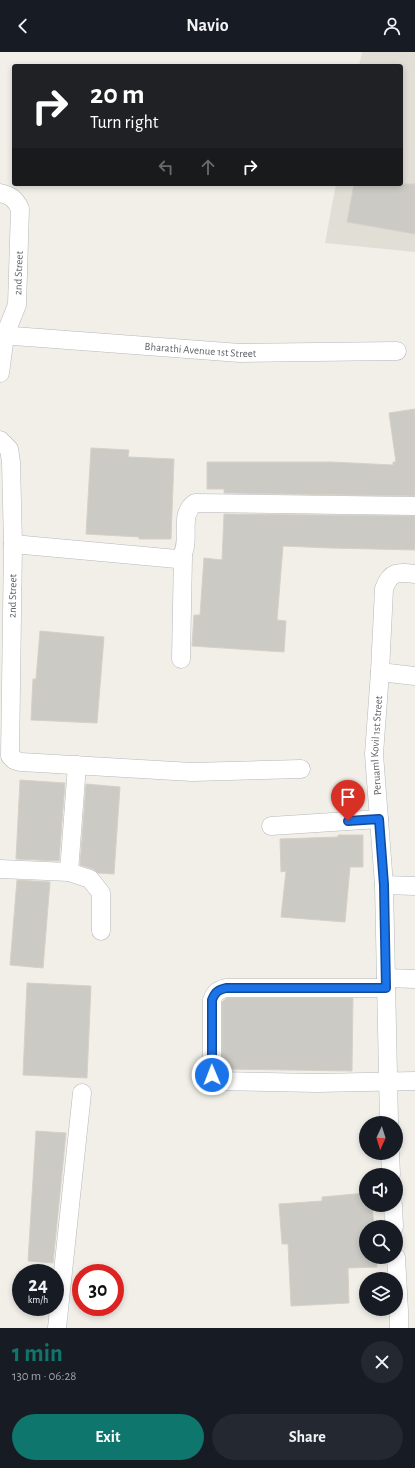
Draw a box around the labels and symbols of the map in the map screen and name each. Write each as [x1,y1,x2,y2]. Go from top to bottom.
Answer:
street label: 2nd Street [12,250,25,295]
street label: Bharathi Avenue 1st Street [144,341,257,359]
street label: 2nd Street [7,573,18,618]
street label: Peruaml Kovil 1st Street [369,695,384,796]
pin [331,780,365,821]
position arrow [191,1054,233,1096]
north arrow [359,1116,403,1160]
speed limit sign: 30 [72,1264,124,1316]

